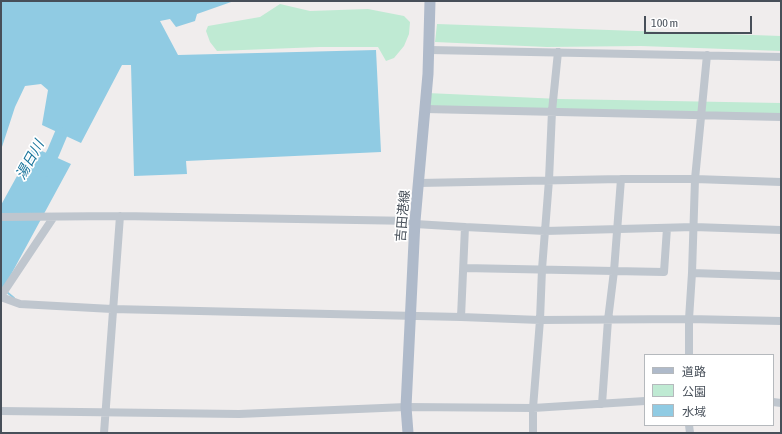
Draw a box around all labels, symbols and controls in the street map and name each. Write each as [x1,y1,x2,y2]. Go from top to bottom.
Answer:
scale bar [646,8,754,34]
text: 100 m [651,16,678,30]
water label: 湯日川 [12,138,48,182]
street label: 吉田港線 [393,189,413,243]
legend [644,354,774,426]
text: 道路 [682,365,706,379]
text: 公園 [682,385,706,399]
text: 水域 [682,405,706,419]

